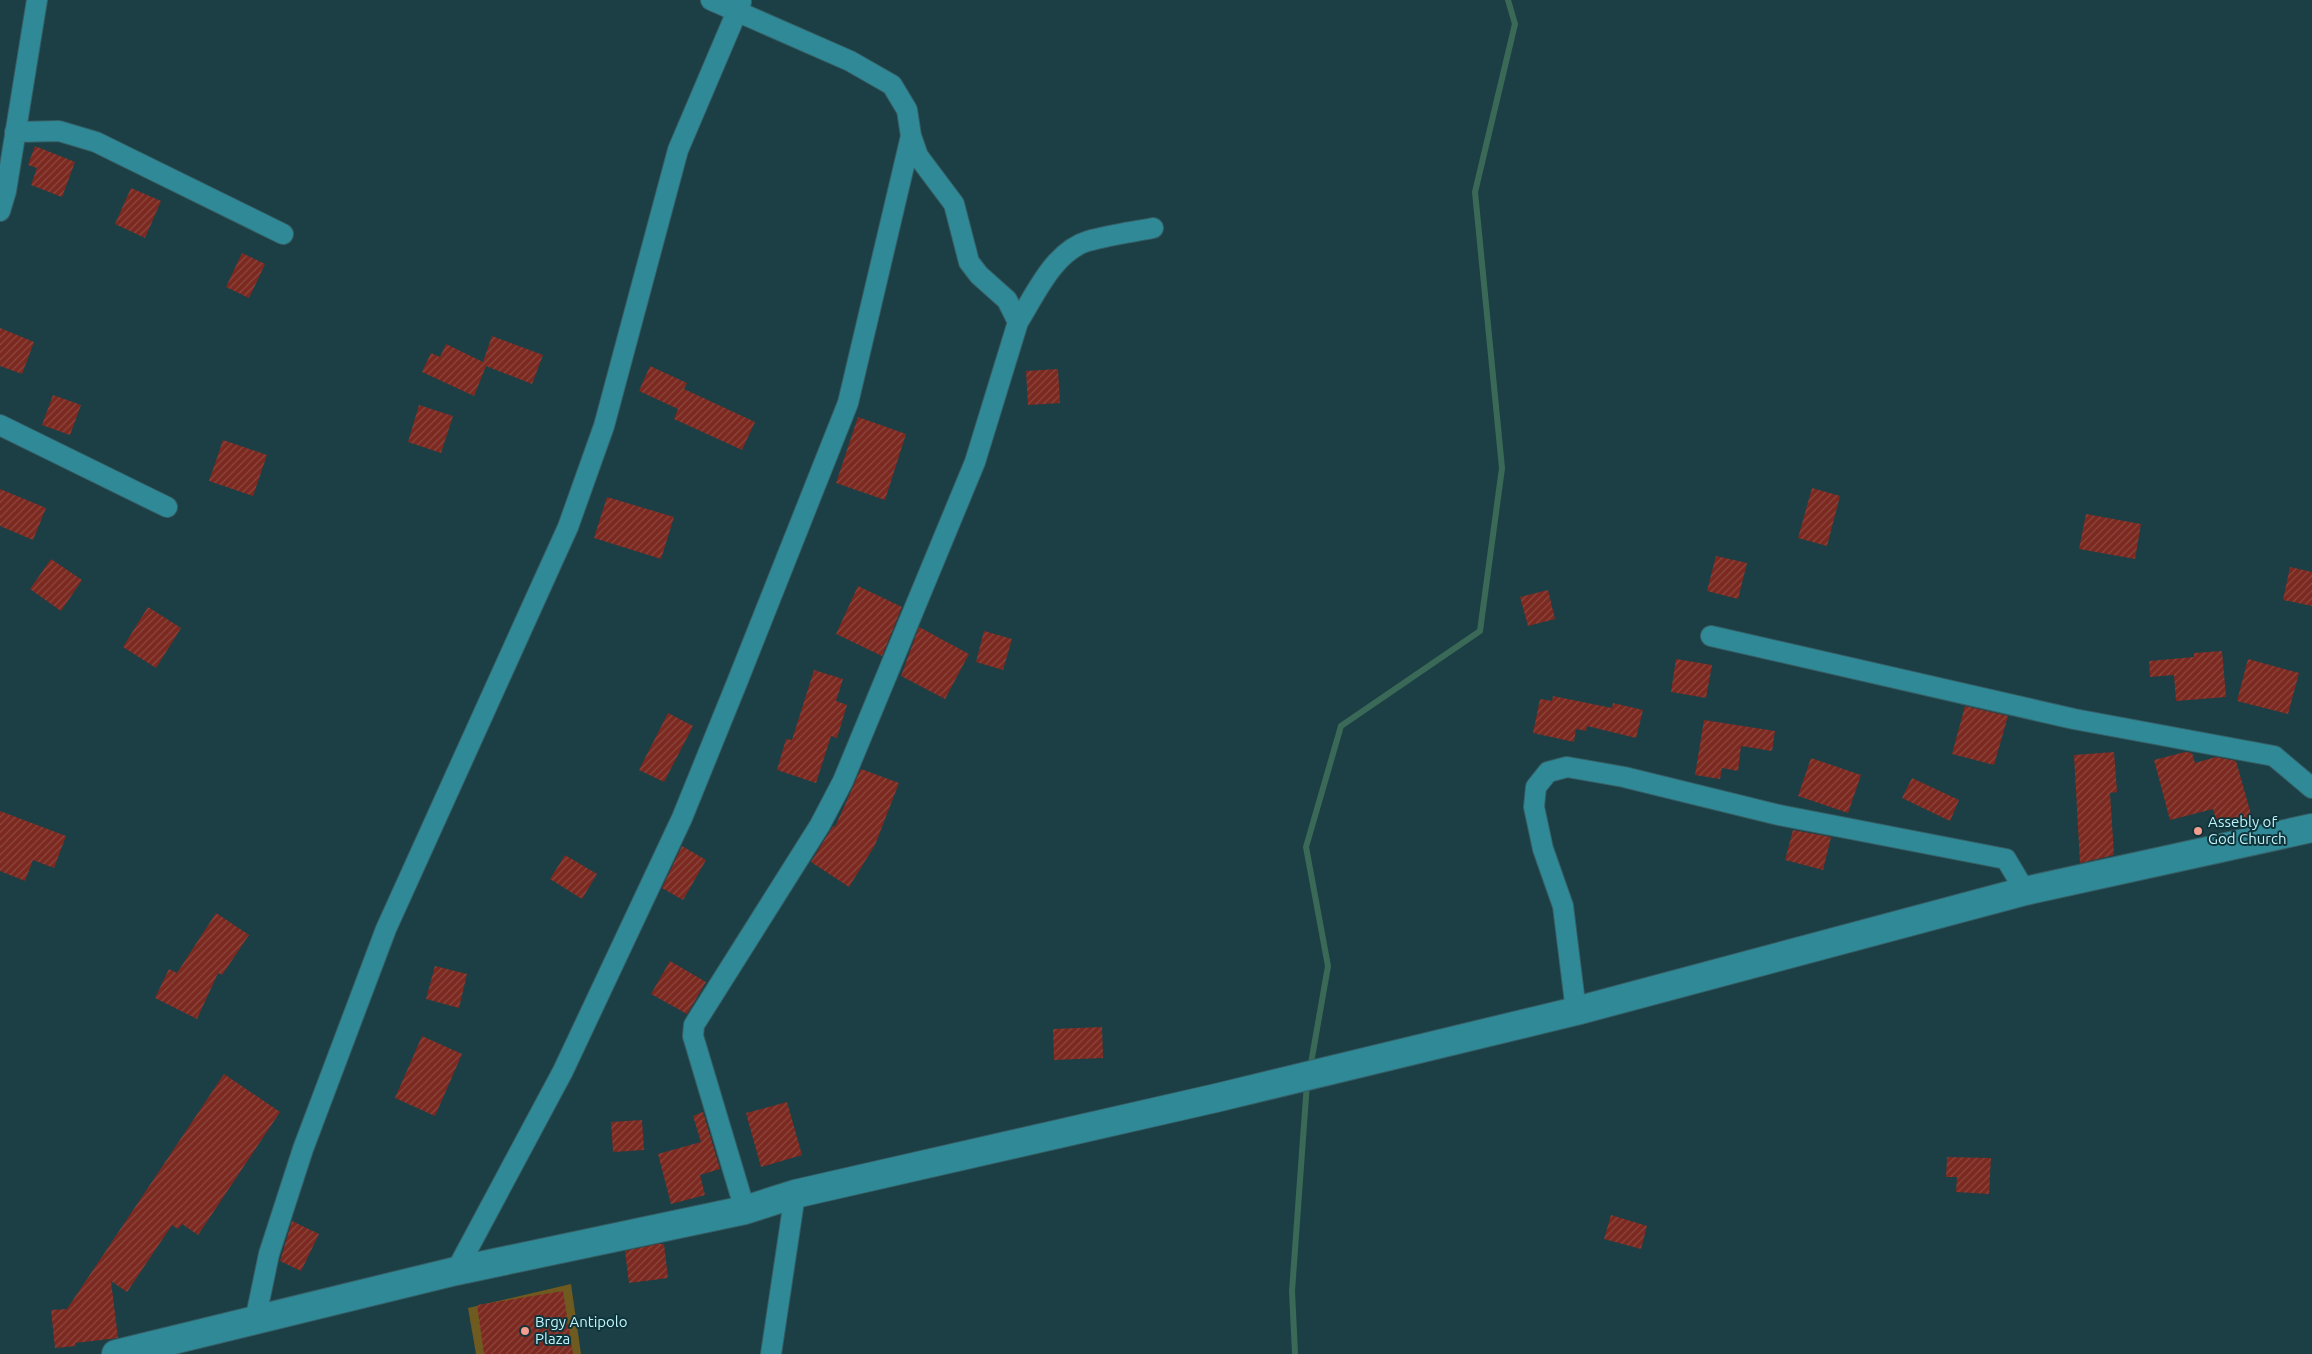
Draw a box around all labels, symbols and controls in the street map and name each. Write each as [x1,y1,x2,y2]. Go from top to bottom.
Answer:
place label: Assebly of God Church [2208,813,2286,847]
marker: Assebly of God Church [2192,825,2204,837]
place label: Brgy Antipolo Plaza [535,1313,628,1347]
marker: Brgy Antipolo Plaza [519,1325,531,1337]

